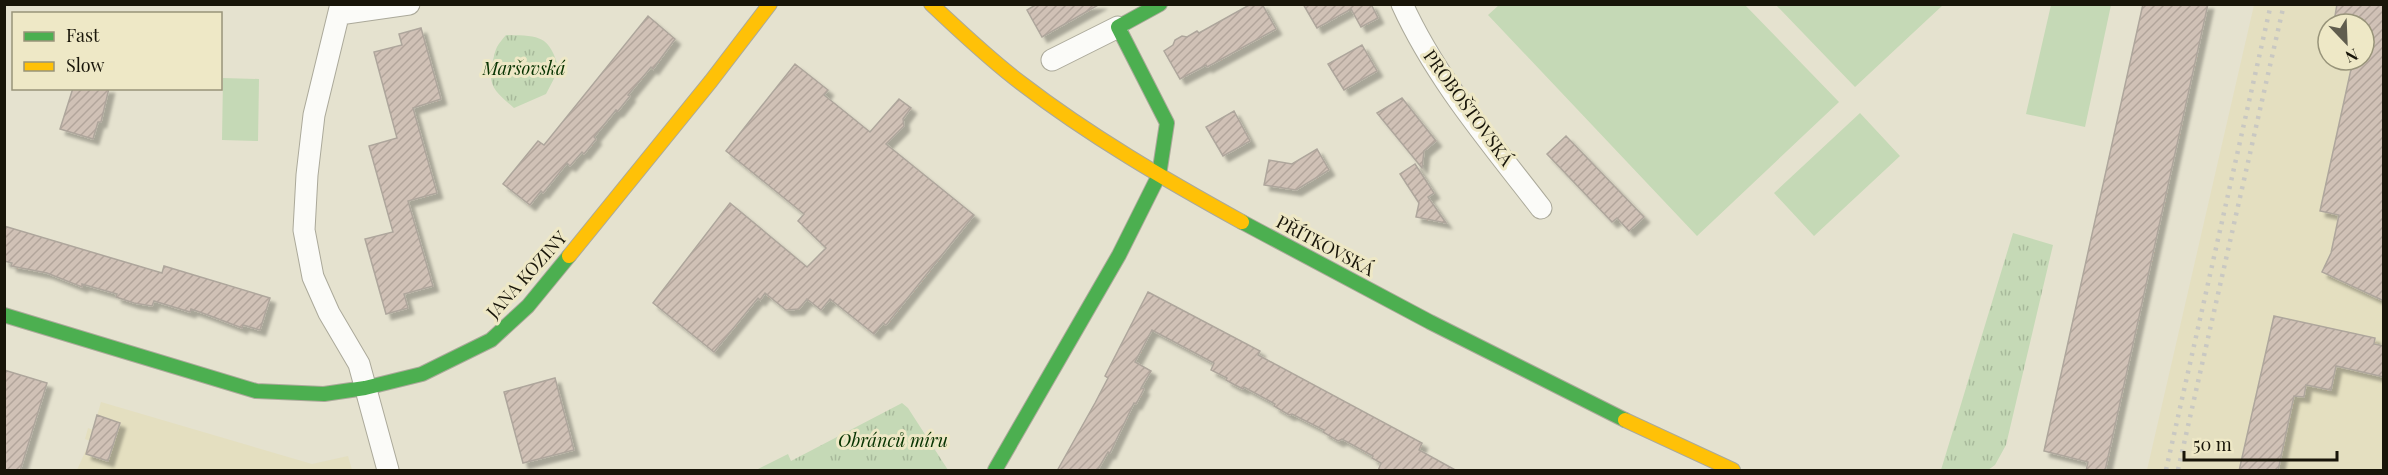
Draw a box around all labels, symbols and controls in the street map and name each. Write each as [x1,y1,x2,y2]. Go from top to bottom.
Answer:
legend [12,12,222,90]
north arrow [2316,12,2376,72]
text: Fast [66,23,100,47]
text: N [2342,44,2361,68]
street label: PROBOŠTOVSKÁ [1419,45,1519,171]
text: Slow [66,53,104,77]
park label: Maršovská [481,56,566,80]
street label: PŘÍTKOVSKÁ [1272,209,1379,281]
street label: JANA KOZINY [480,225,572,324]
scale bar [2184,424,2337,462]
park label: Obránců míru [838,428,948,452]
text: 50 m [2193,432,2232,456]

